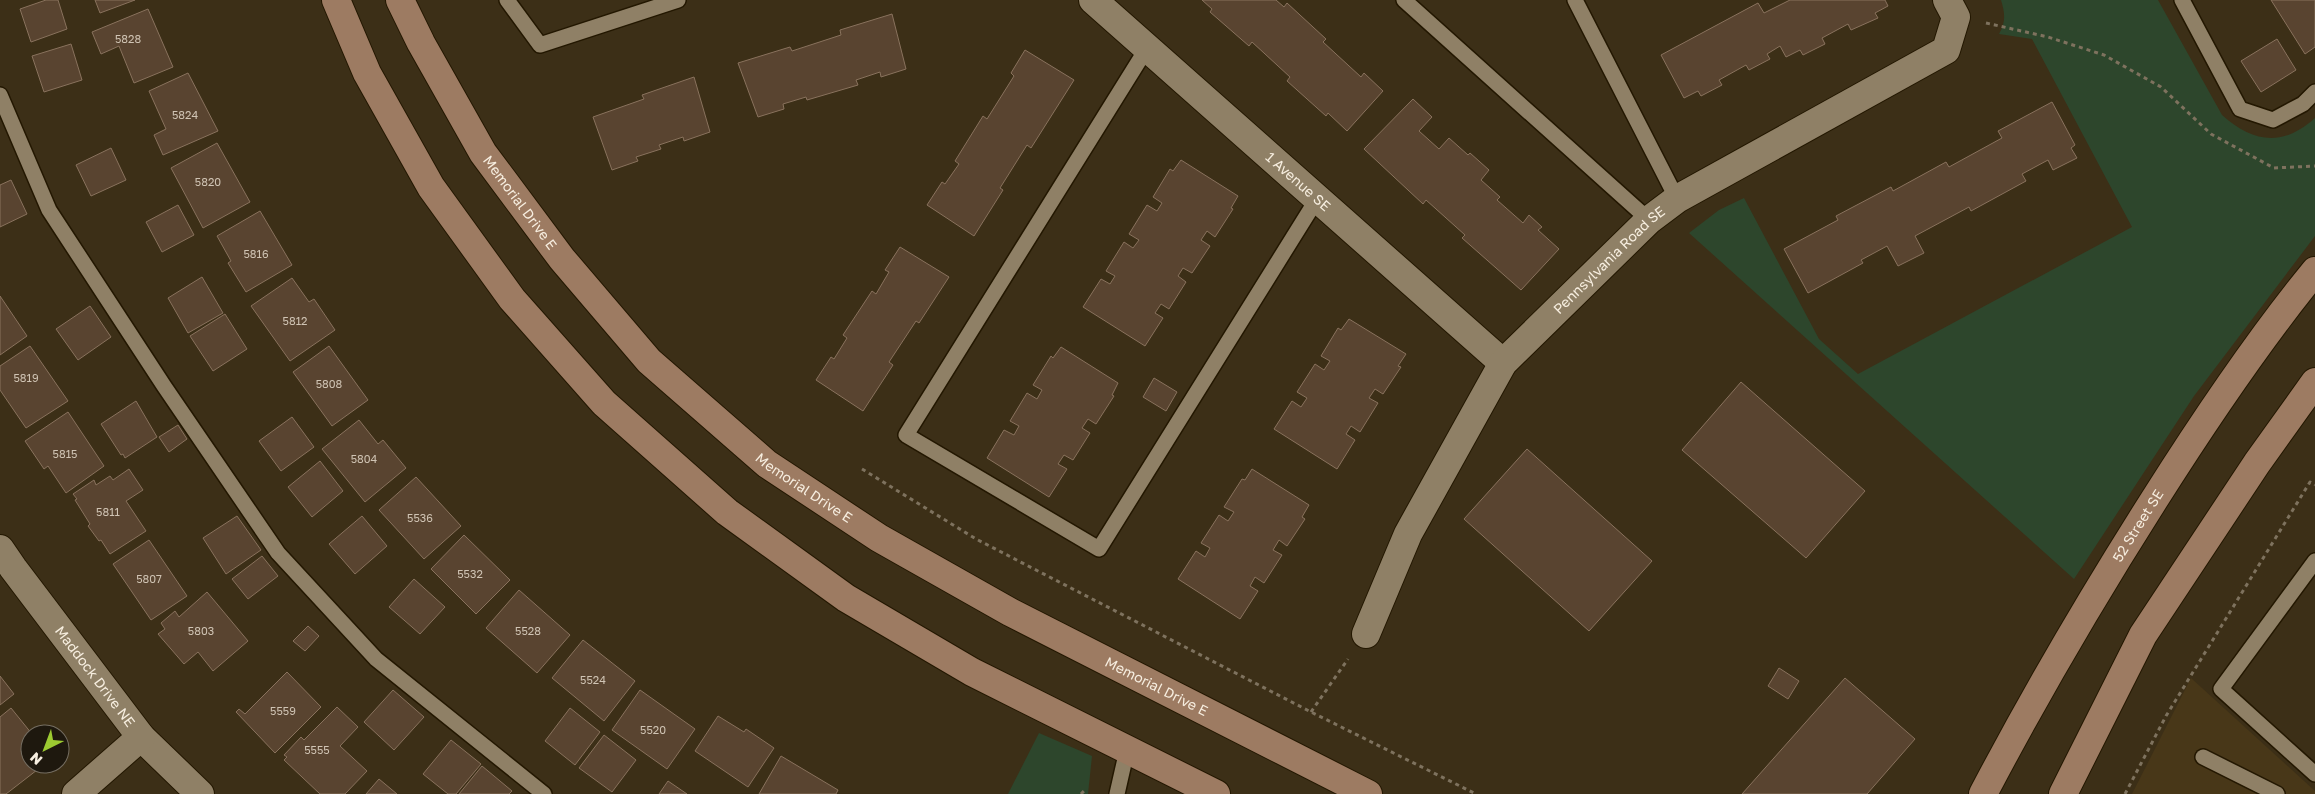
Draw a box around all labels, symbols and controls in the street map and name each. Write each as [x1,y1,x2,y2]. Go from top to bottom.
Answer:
house number: 5828 [115,32,141,45]
house number: 5824 [172,108,198,121]
street label: 1 Avenue SE [1263,148,1334,214]
street label: Memorial Drive E [480,152,561,253]
house number: 5820 [195,175,221,188]
street label: Pennsylvania Road SE [1549,202,1668,317]
house number: 5816 [243,247,269,260]
house number: 5812 [283,314,307,327]
house number: 5819 [13,371,39,384]
house number: 5808 [316,377,343,390]
house number: 5815 [53,447,77,460]
street label: Memorial Drive E [752,449,856,526]
house number: 5804 [351,452,378,465]
street label: 52 Street SE [2109,486,2167,565]
house number: 5811 [96,505,120,518]
house number: 5536 [407,511,433,524]
house number: 5532 [457,567,483,580]
house number: 5807 [136,572,162,585]
street label: Maddock Drive NE [52,622,139,730]
house number: 5803 [188,624,214,637]
house number: 5528 [515,624,541,637]
street label: Memorial Drive E [1103,653,1211,719]
house number: 5524 [580,673,606,686]
house number: 5559 [270,704,296,717]
house number: 5520 [640,723,666,736]
north arrow [20,724,70,774]
house number: 5555 [304,743,330,756]
text: N [26,749,46,769]

